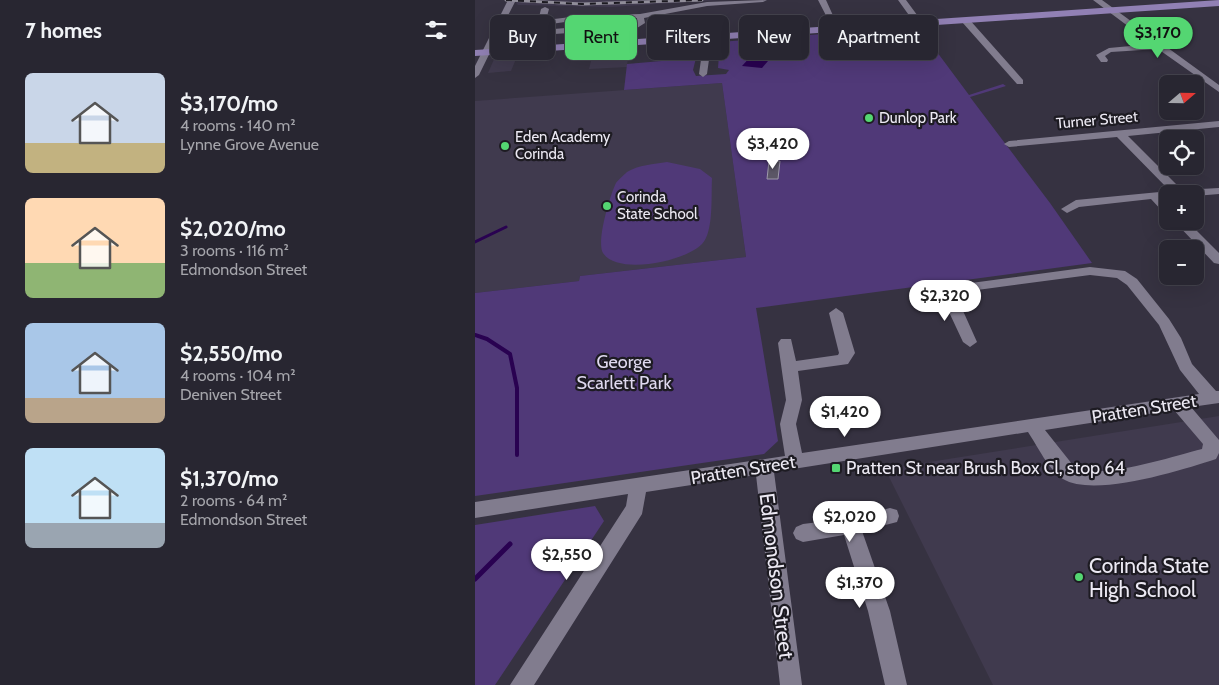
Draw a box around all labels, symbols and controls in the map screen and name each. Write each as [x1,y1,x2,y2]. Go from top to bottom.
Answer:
chip: Buy [490,15,555,60]
chip: Rent [565,15,637,60]
chip: Filters [647,15,729,60]
chip: New [739,15,809,60]
chip: Apartment [819,15,938,60]
icon: filters [422,16,450,44]
pin: $3,170 [1117,17,1199,59]
text: 7 homes [25,18,102,43]
text: $3,170 [1135,23,1181,42]
north arrow [1159,75,1204,120]
map controls [1159,75,1204,285]
text: $3,170/mo [180,91,278,116]
icon: home [65,93,125,153]
street label: Turner Street [1055,107,1139,133]
place label: Dunlop Park [879,109,957,127]
marker: Dunlop Park [863,112,875,124]
text: 4 rooms · 140 m² [180,116,296,135]
place label: Eden Academy Corinda [515,128,611,163]
pin: $3,420 [732,128,814,170]
button: locate [1159,130,1204,175]
text: $3,420 [747,134,799,153]
text: Lynne Grove Avenue [180,135,319,154]
marker: Eden Academy Corinda [499,140,511,152]
button: + [1159,185,1204,230]
place label: Corinda State School [617,188,698,223]
marker: Corinda State School [601,200,613,212]
text: $2,020/mo [180,216,286,241]
icon: home [65,218,125,278]
button: − [1159,240,1204,285]
text: 3 rooms · 116 m² [180,241,289,260]
text: Edmondson Street [180,260,307,279]
pin: $2,320 [904,280,986,322]
text: $2,320 [920,286,970,305]
text: $2,550/mo [180,341,282,366]
icon: home [65,343,125,403]
park label: George Scarlett Park [576,351,672,394]
text: 4 rooms · 104 m² [180,366,296,385]
text: Deniven Street [180,385,282,404]
street label: Pratten Street [1090,390,1198,428]
pin: $1,420 [804,396,886,438]
text: $1,420 [821,402,869,421]
street label: Pratten Street [689,451,797,489]
place label: Pratten St near Brush Box Cl, stop 64 [846,457,1125,479]
marker: Pratten St near Brush Box Cl, stop 64 [830,462,842,474]
text: $1,370/mo [180,466,278,491]
icon: home [65,468,125,528]
text: 2 rooms · 64 m² [180,491,287,510]
street label: Edmondson Street [754,492,800,660]
pin: $2,020 [809,500,891,543]
text: $2,020 [824,507,876,526]
text: Edmondson Street [180,510,307,529]
pin: $2,550 [526,538,608,581]
text: $2,550 [542,545,592,564]
place label: Corinda State High School [1089,553,1209,602]
pin: $1,370 [819,566,901,609]
marker: Corinda State High School [1073,571,1085,583]
text: $1,370 [837,573,883,592]

